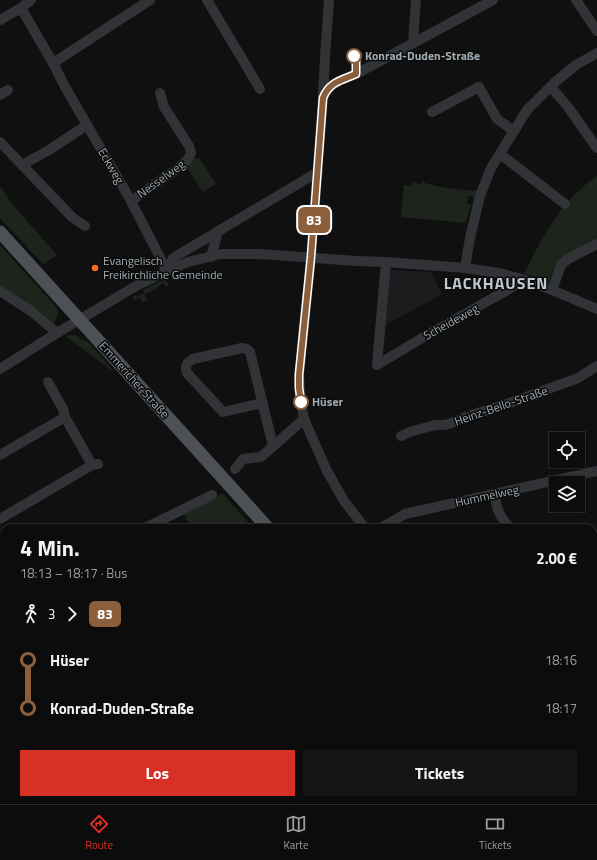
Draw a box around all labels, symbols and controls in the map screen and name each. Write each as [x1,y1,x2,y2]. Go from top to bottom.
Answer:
place label: Konrad-Duden-Straße [365,46,480,65]
marker: Konrad-Duden-Straße [346,48,362,64]
street label: Eckweg [93,144,129,187]
street label: Nesselweg [133,155,189,203]
line badge: 83 [296,207,332,233]
text: 83 [306,209,322,230]
place label: Evangelisch Freikirchliche Gemeinde [103,251,223,284]
marker: Evangelisch Freikirchliche Gemeinde [90,263,100,273]
district label: LACKHAUSEN [444,271,548,295]
street label: Scheideweg [420,299,482,345]
street label: Emmericher Straße [95,337,174,422]
street label: Heinz-Bello-Straße [452,381,550,430]
place label: Hüser [312,392,344,411]
marker: Hüser [293,394,309,410]
map controls [549,432,585,512]
button: locate [549,432,585,468]
button: layers [549,476,585,512]
street label: Hummelweg [453,479,521,512]
text: 4 Min. [20,531,80,565]
text: 2.00 € [536,547,577,570]
text: 18:13 – 18:17 · Bus [20,563,127,583]
icon: walk [20,603,42,625]
icon: forward [61,603,83,625]
text: 83 [97,603,113,624]
text: 3 [48,604,55,624]
text: Hüser [50,649,89,672]
text: 18:16 [545,650,577,670]
text: Konrad-Duden-Straße [50,697,194,720]
text: 18:17 [545,698,577,718]
button: Los [20,750,295,796]
button: Tickets [303,750,577,796]
tab: Route [85,813,113,853]
tab: Karte [284,813,309,853]
tab: Tickets [479,813,512,853]

